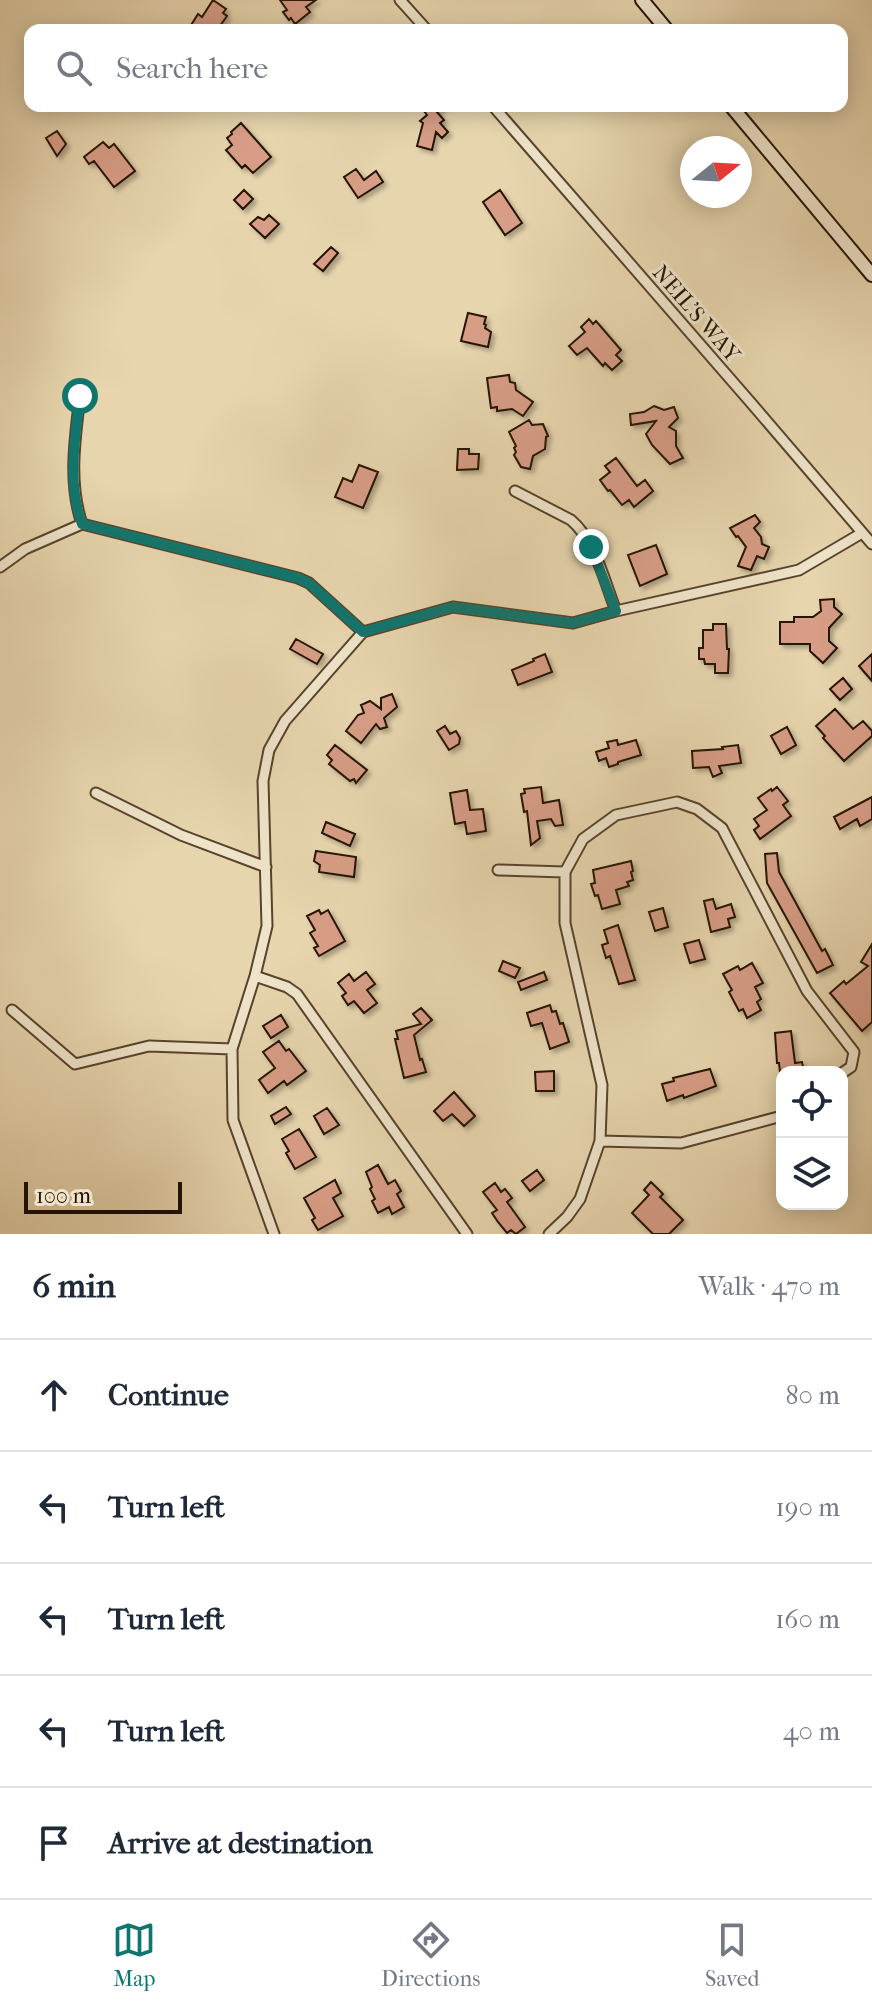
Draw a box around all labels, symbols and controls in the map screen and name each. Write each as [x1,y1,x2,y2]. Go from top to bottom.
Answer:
search box [24,24,848,112]
icon: search [52,46,96,90]
text: Search here [116,51,268,86]
north arrow [680,136,752,208]
street label: NEIL'S WAY [647,260,746,368]
route start [62,378,98,414]
route end [573,529,609,565]
map controls [776,1066,848,1210]
button: locate [776,1066,848,1138]
button: layers [776,1138,848,1210]
scale bar [24,1178,182,1214]
text: 100 m [36,1183,91,1209]
text: 6 min [32,1266,116,1306]
text: Walk · 470 m [699,1271,840,1302]
icon: ahead [32,1373,76,1417]
text: Continue [108,1378,229,1413]
text: 80 m [785,1380,840,1411]
icon: left [32,1485,76,1529]
text: Turn left [108,1490,225,1525]
text: 190 m [776,1492,840,1523]
icon: left [32,1597,76,1641]
text: Turn left [108,1602,225,1637]
text: 160 m [775,1604,840,1635]
icon: left [32,1709,76,1753]
text: Turn left [108,1714,225,1749]
text: 40 m [783,1716,840,1747]
icon: arrive [32,1821,76,1865]
text: Arrive at destination [108,1826,373,1861]
tab: Map [112,1918,156,1992]
tab: Directions [381,1918,480,1992]
tab: Saved [705,1918,760,1992]

